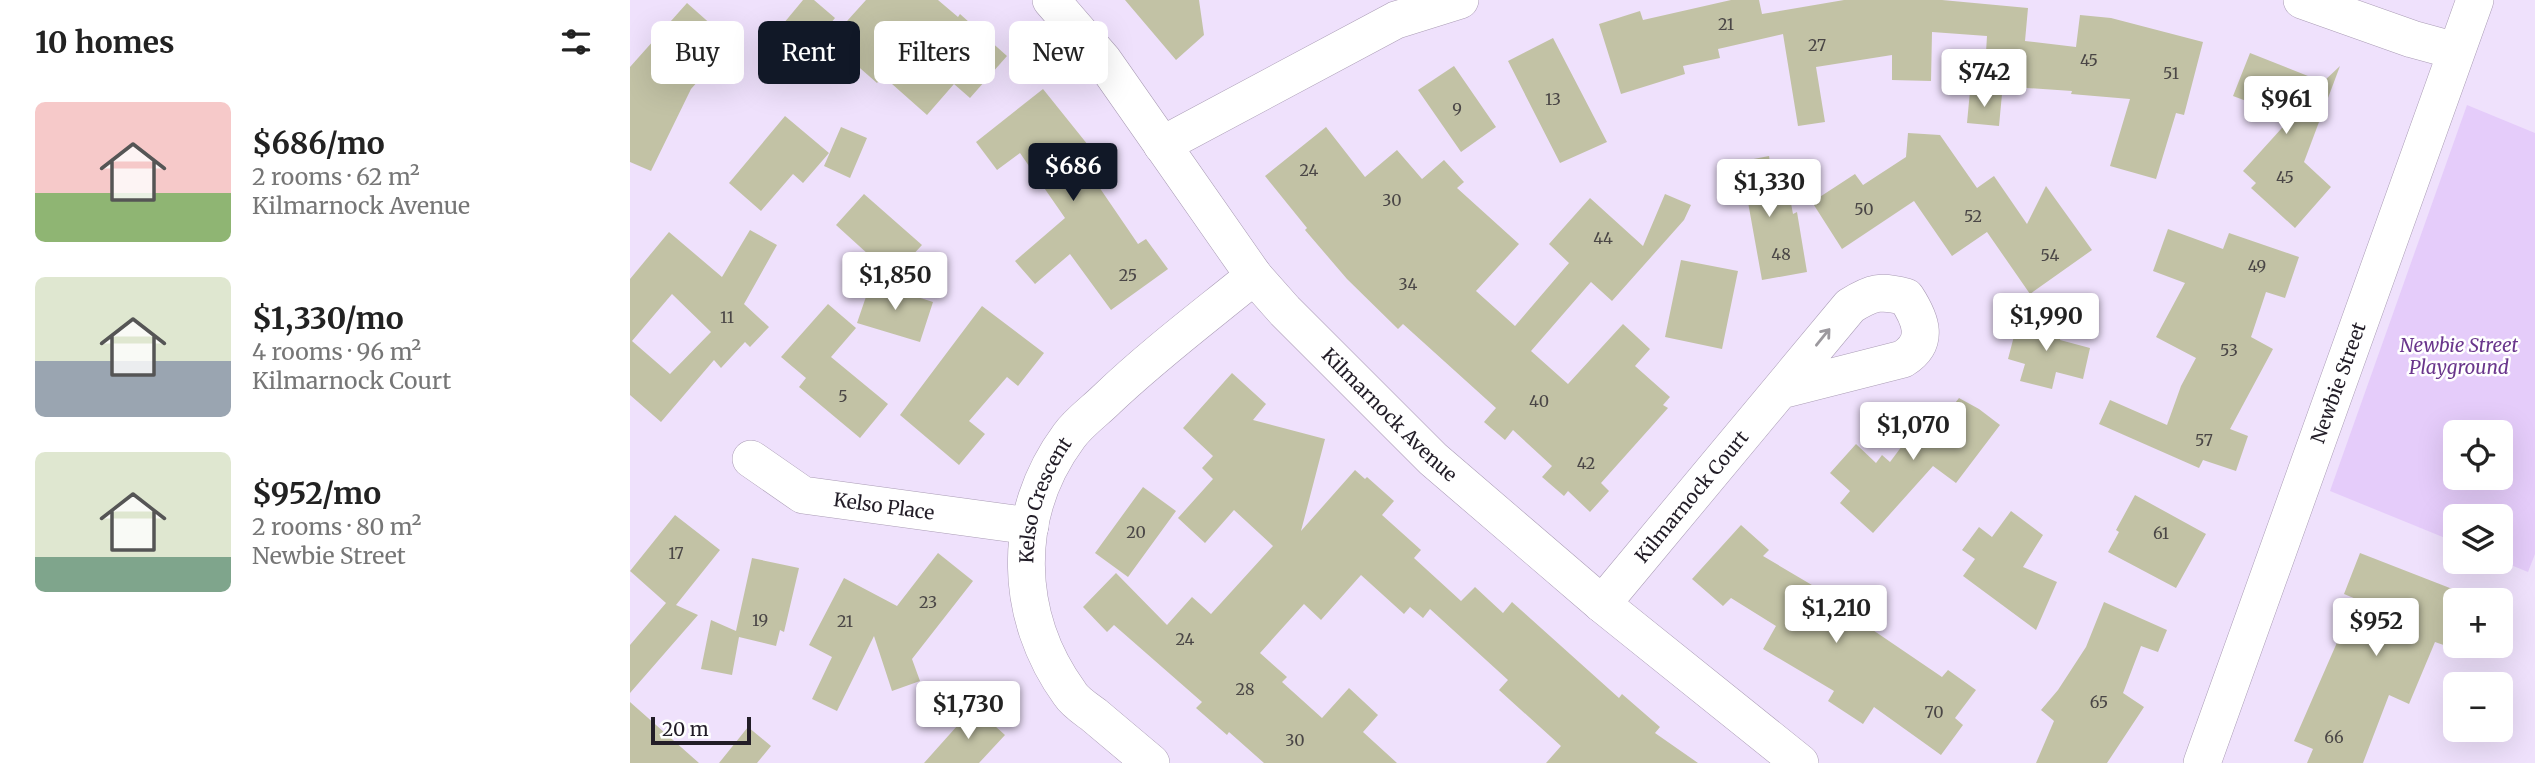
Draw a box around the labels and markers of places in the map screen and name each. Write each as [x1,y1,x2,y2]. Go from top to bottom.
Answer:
pin: $742 [1943,50,2025,109]
pin: $961 [2245,76,2327,136]
pin: $686 [1032,144,1114,203]
pin: $1,330 [1712,160,1826,219]
pin: $1,850 [838,252,952,312]
pin: $1,990 [1989,294,2103,353]
pin: $1,070 [1856,402,1970,462]
pin: $1,210 [1779,586,1893,645]
pin: $952 [2335,598,2417,658]
pin: $1,730 [911,682,1025,741]

